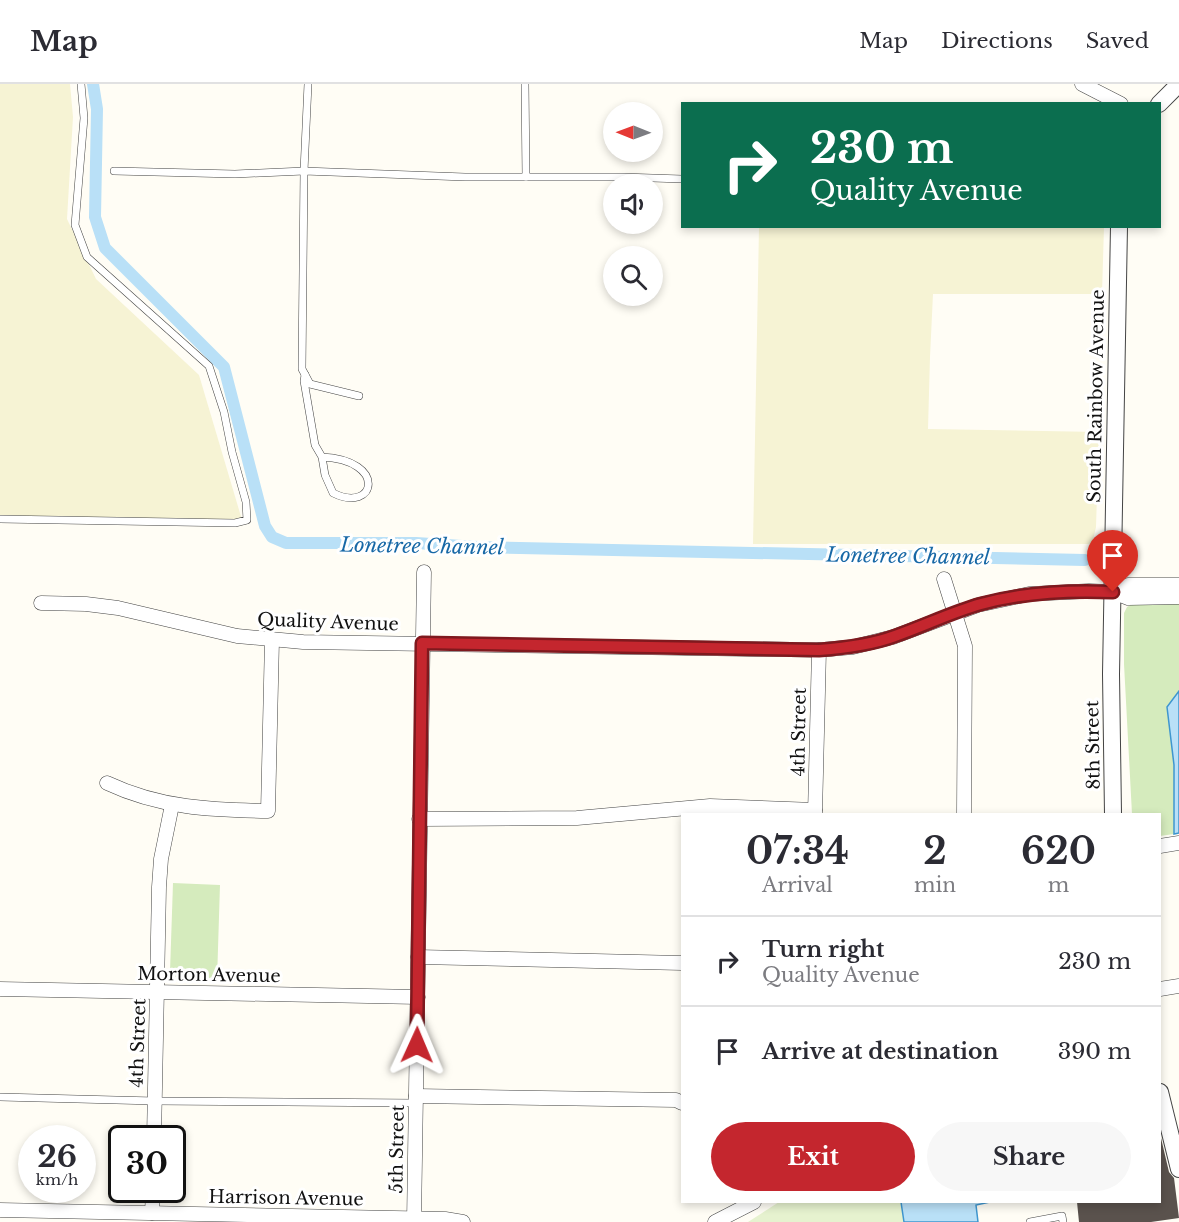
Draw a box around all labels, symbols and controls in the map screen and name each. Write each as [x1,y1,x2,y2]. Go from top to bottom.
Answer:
text: Map [30,24,98,59]
text: Map [859,28,908,54]
text: Directions [941,28,1053,54]
text: Saved [1086,28,1149,54]
north arrow [603,102,663,162]
map controls [603,102,663,306]
text: 230 m [810,122,953,174]
icon: right [711,126,789,204]
button: sound [603,174,663,234]
text: Quality Avenue [810,174,1023,207]
button: search [603,246,663,306]
street label: South Rainbow Avenue [1083,289,1109,503]
pin [1087,530,1138,592]
water label: Lonetree Channel [339,533,505,559]
icon: arrive [1096,539,1129,572]
water label: Lonetree Channel [825,543,991,569]
street label: Quality Avenue [257,609,399,635]
street label: 4th Street [787,687,811,777]
street label: 8th Street [1081,700,1105,790]
text: 07:34 [746,829,849,874]
text: 2 [923,829,947,874]
text: 620 [1021,829,1096,874]
text: Arrival [762,873,833,897]
text: min [914,873,956,897]
text: m [1048,873,1069,897]
text: Turn right [762,936,884,963]
icon: right [711,945,744,978]
text: 230 m [1058,948,1131,975]
street label: Morton Avenue [137,963,281,987]
text: Quality Avenue [762,963,920,987]
street label: 4th Street [125,998,151,1088]
position arrow [385,1013,449,1077]
icon: arrive [711,1035,744,1068]
text: Arrive at destination [762,1038,999,1065]
text: 390 m [1058,1038,1131,1065]
street label: 5th Street [385,1104,409,1194]
button: Exit [711,1122,915,1191]
button: Share [927,1122,1131,1191]
speed limit sign: 30 [108,1125,186,1203]
text: 26 [37,1138,77,1175]
text: km/h [36,1170,78,1189]
street label: Harrison Avenue [208,1186,364,1210]

